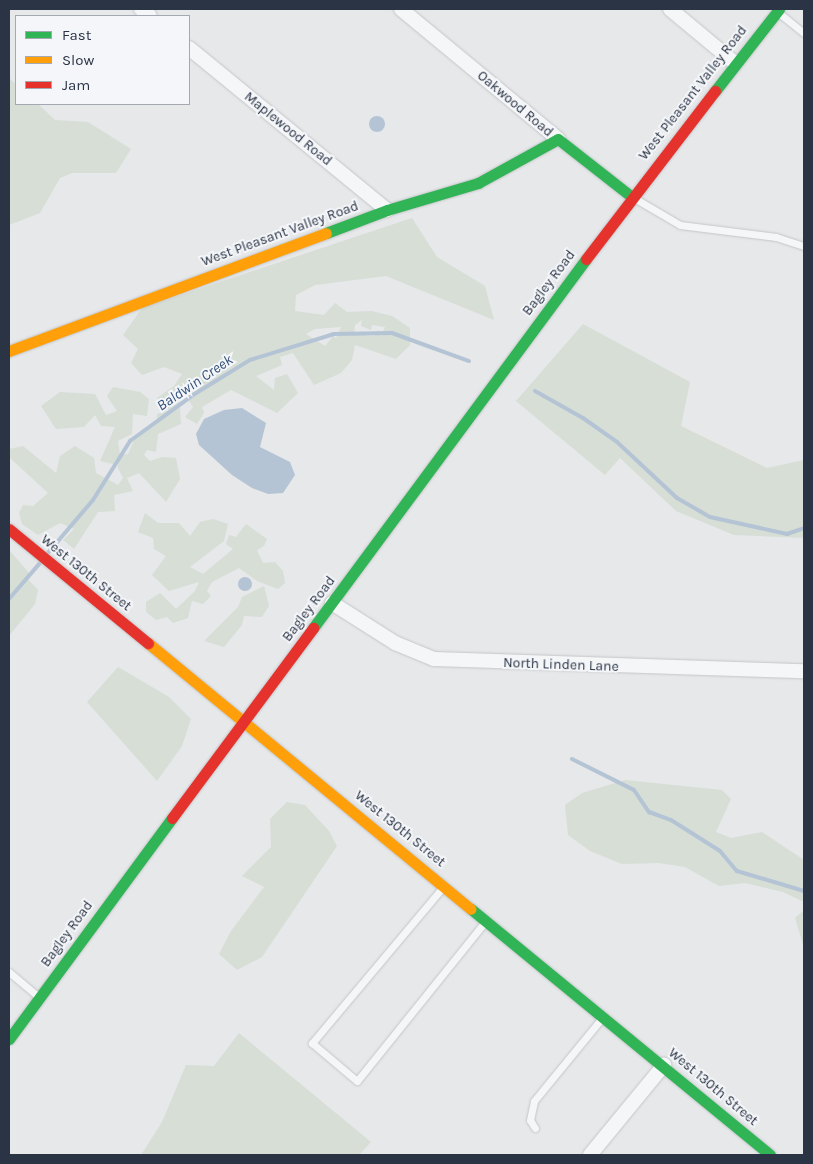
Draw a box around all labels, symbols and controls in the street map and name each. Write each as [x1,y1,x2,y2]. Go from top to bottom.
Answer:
legend [15,15,190,105]
street label: West Pleasant Valley Road [635,22,751,164]
text: Fast [62,26,91,44]
text: Slow [62,51,94,69]
street label: Oakwood Road [474,67,556,141]
text: Jam [62,76,90,94]
street label: Maplewood Road [241,88,335,170]
street label: West Pleasant Valley Road [199,198,361,270]
street label: Bagley Road [519,247,579,319]
water label: Baldwin Creek [154,351,236,415]
street label: West 130th Street [37,531,135,615]
street label: Bagley Road [279,573,339,645]
street label: North Linden Lane [503,655,619,675]
street label: West 130th Street [351,787,449,871]
street label: Bagley Road [37,898,97,970]
street label: West 130th Street [665,1045,761,1129]

